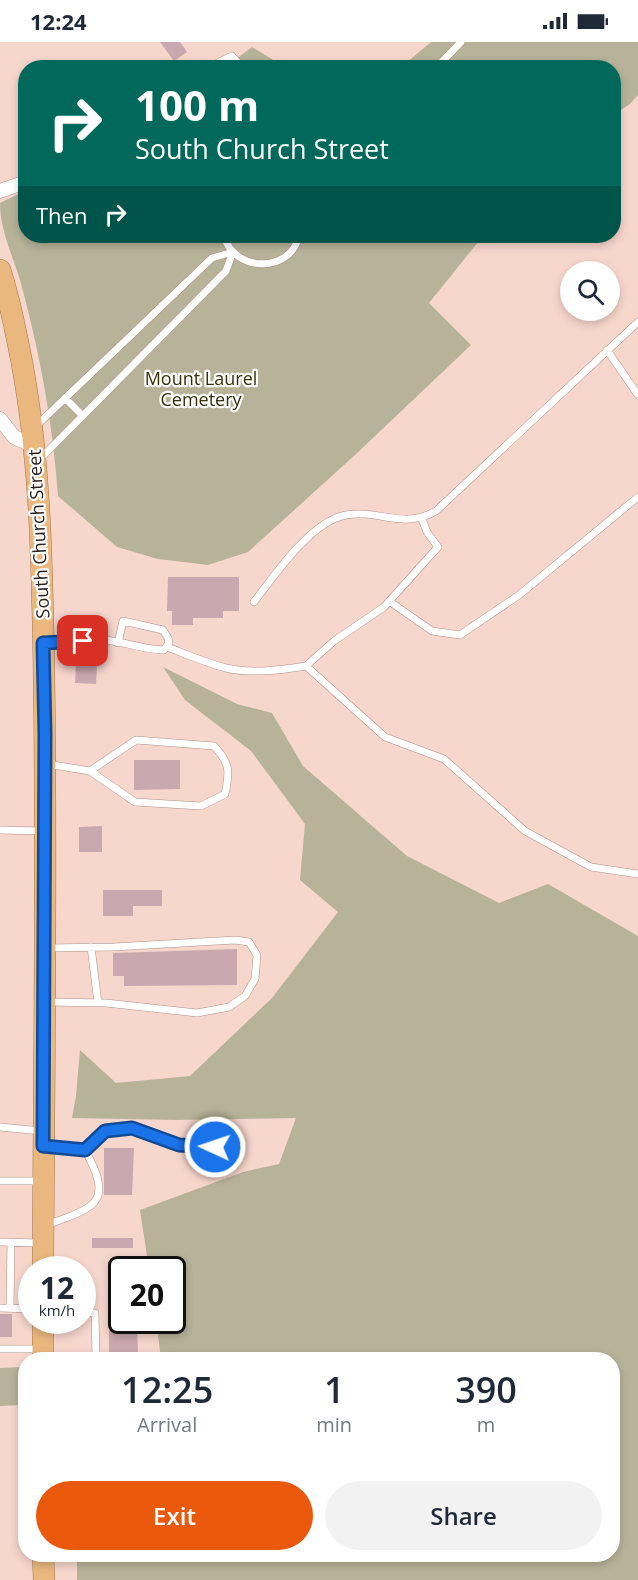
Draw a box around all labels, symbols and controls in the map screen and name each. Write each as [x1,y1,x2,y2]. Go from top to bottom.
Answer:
text: 12:24 [30,6,87,36]
text: 100 m [135,76,259,133]
icon: right [36,84,114,162]
text: South Church Street [135,130,389,167]
icon: right [99,198,132,231]
text: Then [36,200,87,230]
map controls [560,261,620,321]
button: search [560,261,620,321]
park label: Mount Laurel Cemetery [145,366,257,411]
street label: South Church Street [22,449,54,619]
pin [57,615,108,666]
icon: arrive [66,624,99,657]
position arrow [183,1115,247,1179]
speed limit sign: 20 [108,1256,186,1334]
text: 12 [40,1267,74,1308]
text: km/h [39,1300,75,1320]
text: 12:25 [121,1365,213,1414]
text: 1 [324,1365,345,1414]
text: 390 [455,1365,517,1414]
text: Arrival [137,1411,197,1438]
text: min [316,1411,352,1438]
text: m [477,1411,495,1438]
button: Exit [36,1481,313,1550]
button: Share [325,1481,602,1550]

